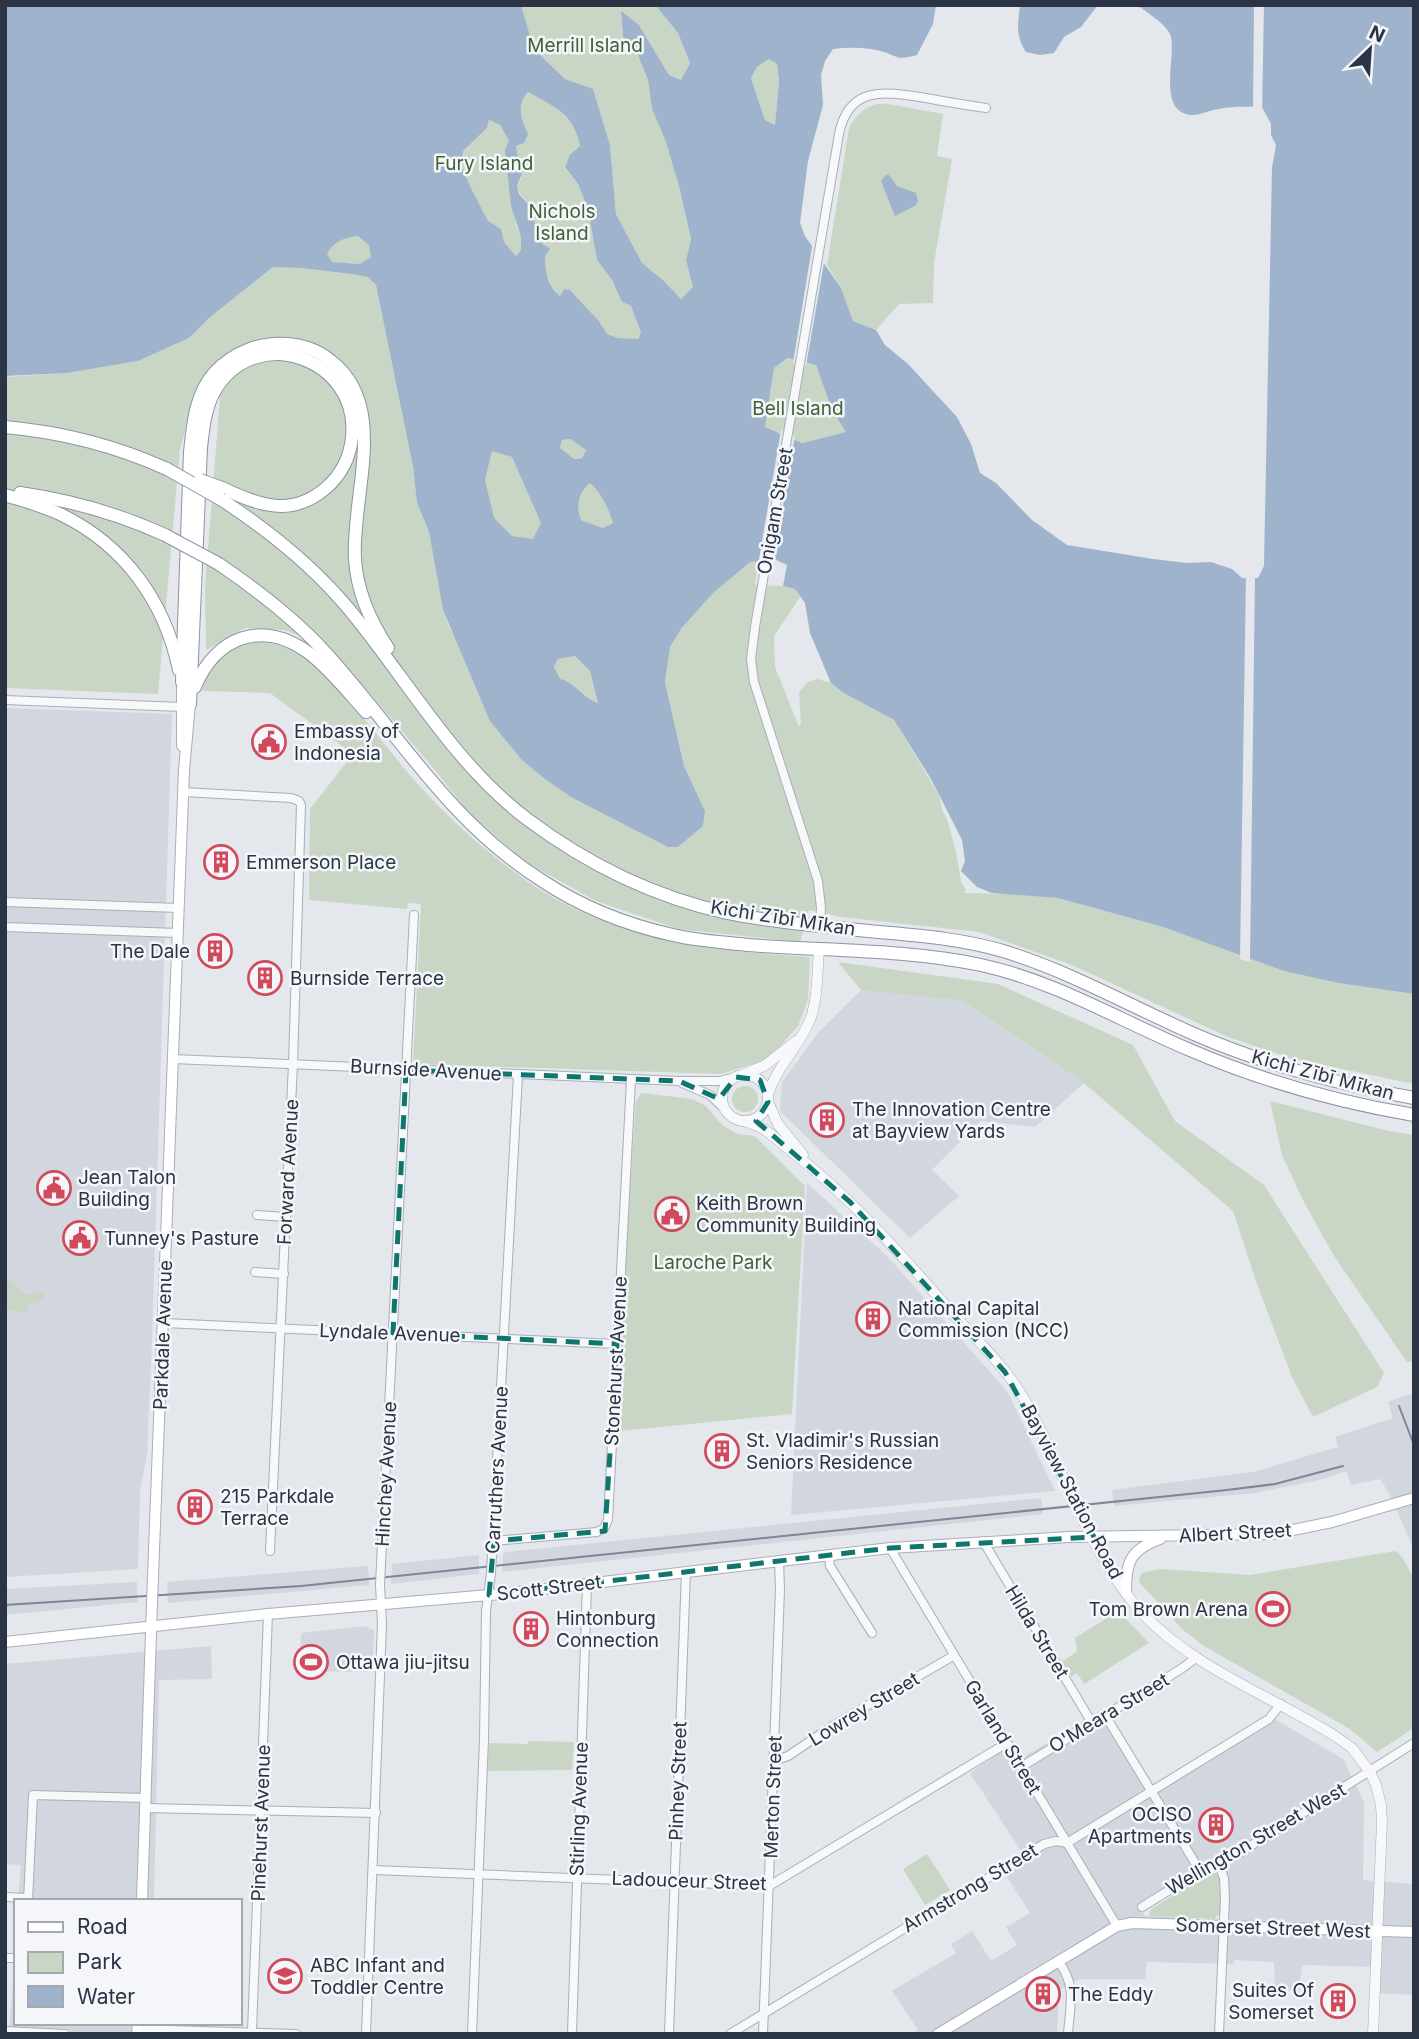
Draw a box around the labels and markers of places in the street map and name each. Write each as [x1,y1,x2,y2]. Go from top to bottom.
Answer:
place label: Embassy of Indonesia [294,720,399,765]
public building icon: Embassy of Indonesia [250,723,288,761]
building icon: Emmerson Place [202,843,240,881]
place label: Emmerson Place [246,851,396,874]
building icon: The Dale [196,932,234,970]
place label: The Dale [110,940,190,963]
building icon: Burnside Terrace [246,959,284,997]
place label: Burnside Terrace [290,967,444,990]
place label: The Innovation Centre at Bayview Yards [852,1098,1051,1143]
building icon: The Innovation Centre at Bayview Yards [808,1101,846,1139]
place label: Jean Talon Building [78,1166,176,1211]
public building icon: Jean Talon Building [35,1169,73,1207]
place label: Keith Brown Community Building [696,1192,876,1237]
public building icon: Keith Brown Community Building [653,1195,691,1233]
public building icon: Tunney's Pasture [61,1219,99,1257]
place label: Tunney's Pasture [104,1227,259,1250]
place label: National Capital Commission (NCC) [898,1297,1070,1342]
building icon: National Capital Commission (NCC) [854,1300,892,1338]
place label: St. Vladimir's Russian Seniors Residence [746,1429,939,1474]
building icon: St. Vladimir's Russian Seniors Residence [703,1432,741,1470]
place label: 215 Parkdale Terrace [220,1485,334,1530]
building icon: 215 Parkdale Terrace [176,1488,214,1526]
sports icon: Tom Brown Arena [1254,1590,1292,1628]
place label: Tom Brown Arena [1088,1598,1248,1621]
place label: Hintonburg Connection [556,1607,659,1652]
building icon: Hintonburg Connection [512,1610,550,1648]
sports icon: Ottawa jiu-jitsu [292,1643,330,1681]
place label: Ottawa jiu-jitsu [336,1651,470,1674]
place label: OCISO Apartments [1088,1803,1192,1848]
building icon: OCISO Apartments [1197,1806,1235,1844]
place label: ABC Infant and Toddler Centre [310,1954,445,1999]
school or university icon: ABC Infant and Toddler Centre [266,1957,304,1995]
building icon: The Eddy [1024,1975,1062,2013]
place label: Suites Of Somerset [1228,1979,1314,2024]
building icon: Suites Of Somerset [1319,1982,1357,2020]
place label: The Eddy [1068,1983,1154,2006]

